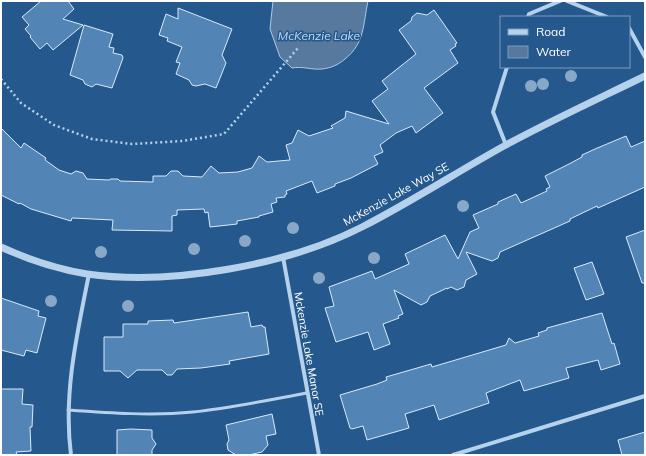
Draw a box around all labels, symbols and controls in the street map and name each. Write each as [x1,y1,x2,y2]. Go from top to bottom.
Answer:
legend [500,16,630,68]
text: Road [536,24,565,39]
water label: McKenzie Lake [278,28,361,43]
text: Water [536,44,572,59]
street label: McKenzie Lake Way SE [341,159,451,229]
street label: Mckenzie Lake Manor SE [291,291,327,417]

